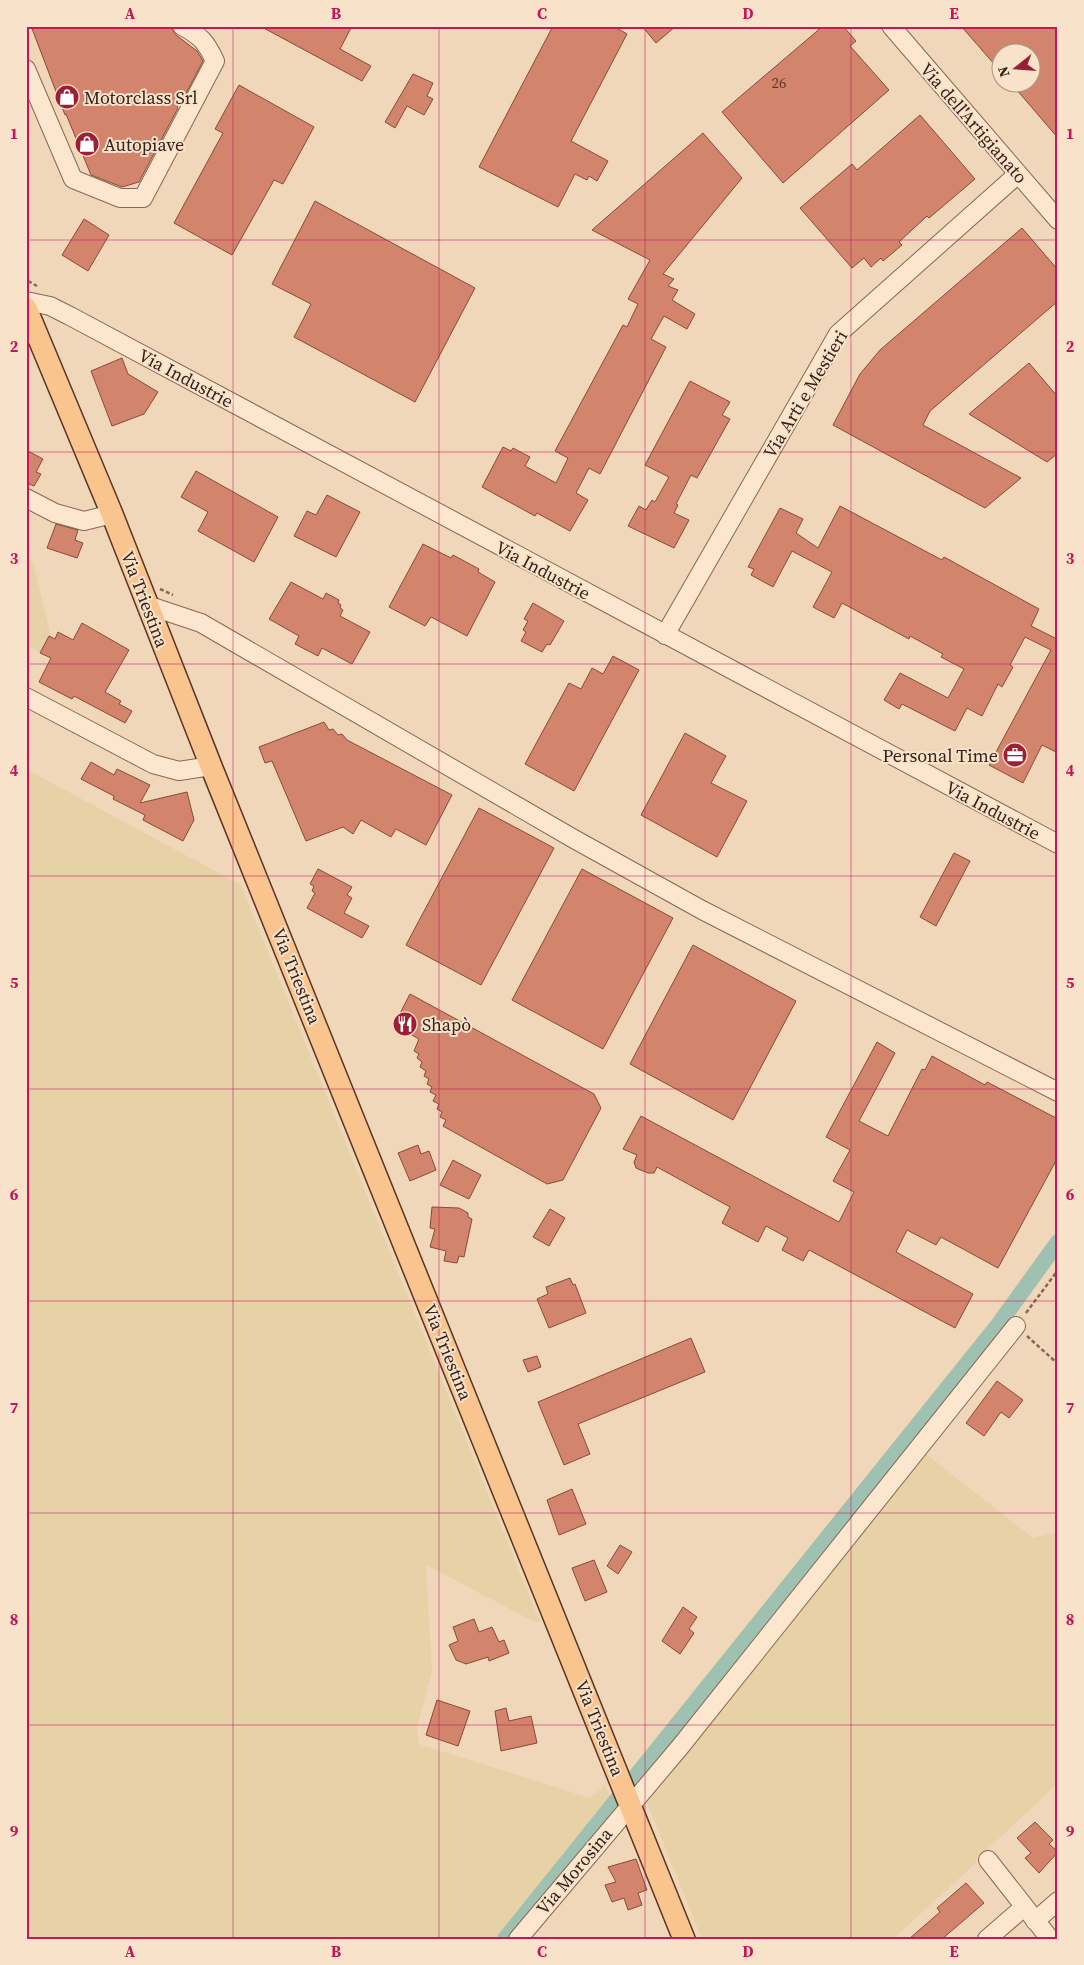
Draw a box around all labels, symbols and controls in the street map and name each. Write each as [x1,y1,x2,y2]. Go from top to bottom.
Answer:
text: A [125,2,136,24]
text: B [331,2,342,24]
text: C [537,2,547,24]
text: D [742,2,754,24]
text: E [949,2,959,24]
north arrow [992,42,1042,92]
street label: Via dell'Artigianato [915,57,1033,189]
text: N [993,64,1015,80]
house number: 26 [771,72,787,93]
shop icon: Motorclass Srl [54,84,80,110]
place label: Motorclass Srl [84,85,198,110]
text: 1 [10,122,18,144]
text: 1 [1066,122,1074,144]
shop icon: Autopiave [74,131,100,157]
place label: Autopiave [104,132,184,157]
street label: Via Arti e Mestieri [757,325,853,463]
text: 2 [10,335,19,357]
text: 2 [1066,335,1075,357]
street label: Via Industrie [134,342,238,414]
street label: Via Industrie [491,534,595,606]
text: 3 [10,547,19,569]
street label: Via Triestina [115,547,175,652]
text: 3 [1066,547,1075,569]
office icon: Personal Time [1002,742,1028,768]
place label: Personal Time [883,743,998,768]
text: 4 [10,759,19,781]
text: 4 [1066,759,1075,781]
street label: Via Industrie [941,774,1045,846]
street label: Via Triestina [266,924,328,1029]
text: 5 [10,971,19,993]
text: 5 [1066,971,1075,993]
restaurant icon: Shapò [392,1011,418,1037]
place label: Shapò [422,1012,471,1037]
text: 6 [10,1183,19,1205]
text: 6 [1066,1183,1075,1205]
street label: Via Triestina [417,1300,479,1405]
text: 7 [10,1396,19,1418]
text: 7 [1066,1396,1075,1418]
text: 8 [10,1608,18,1630]
text: 8 [1066,1608,1074,1630]
street label: Via Triestina [569,1676,631,1781]
text: 9 [10,1820,19,1842]
text: 9 [1066,1820,1075,1842]
street label: Via Morosina [530,1821,618,1920]
text: A [125,1940,136,1962]
text: B [331,1940,342,1962]
text: C [537,1940,547,1962]
text: D [742,1940,754,1962]
text: E [949,1940,959,1962]

